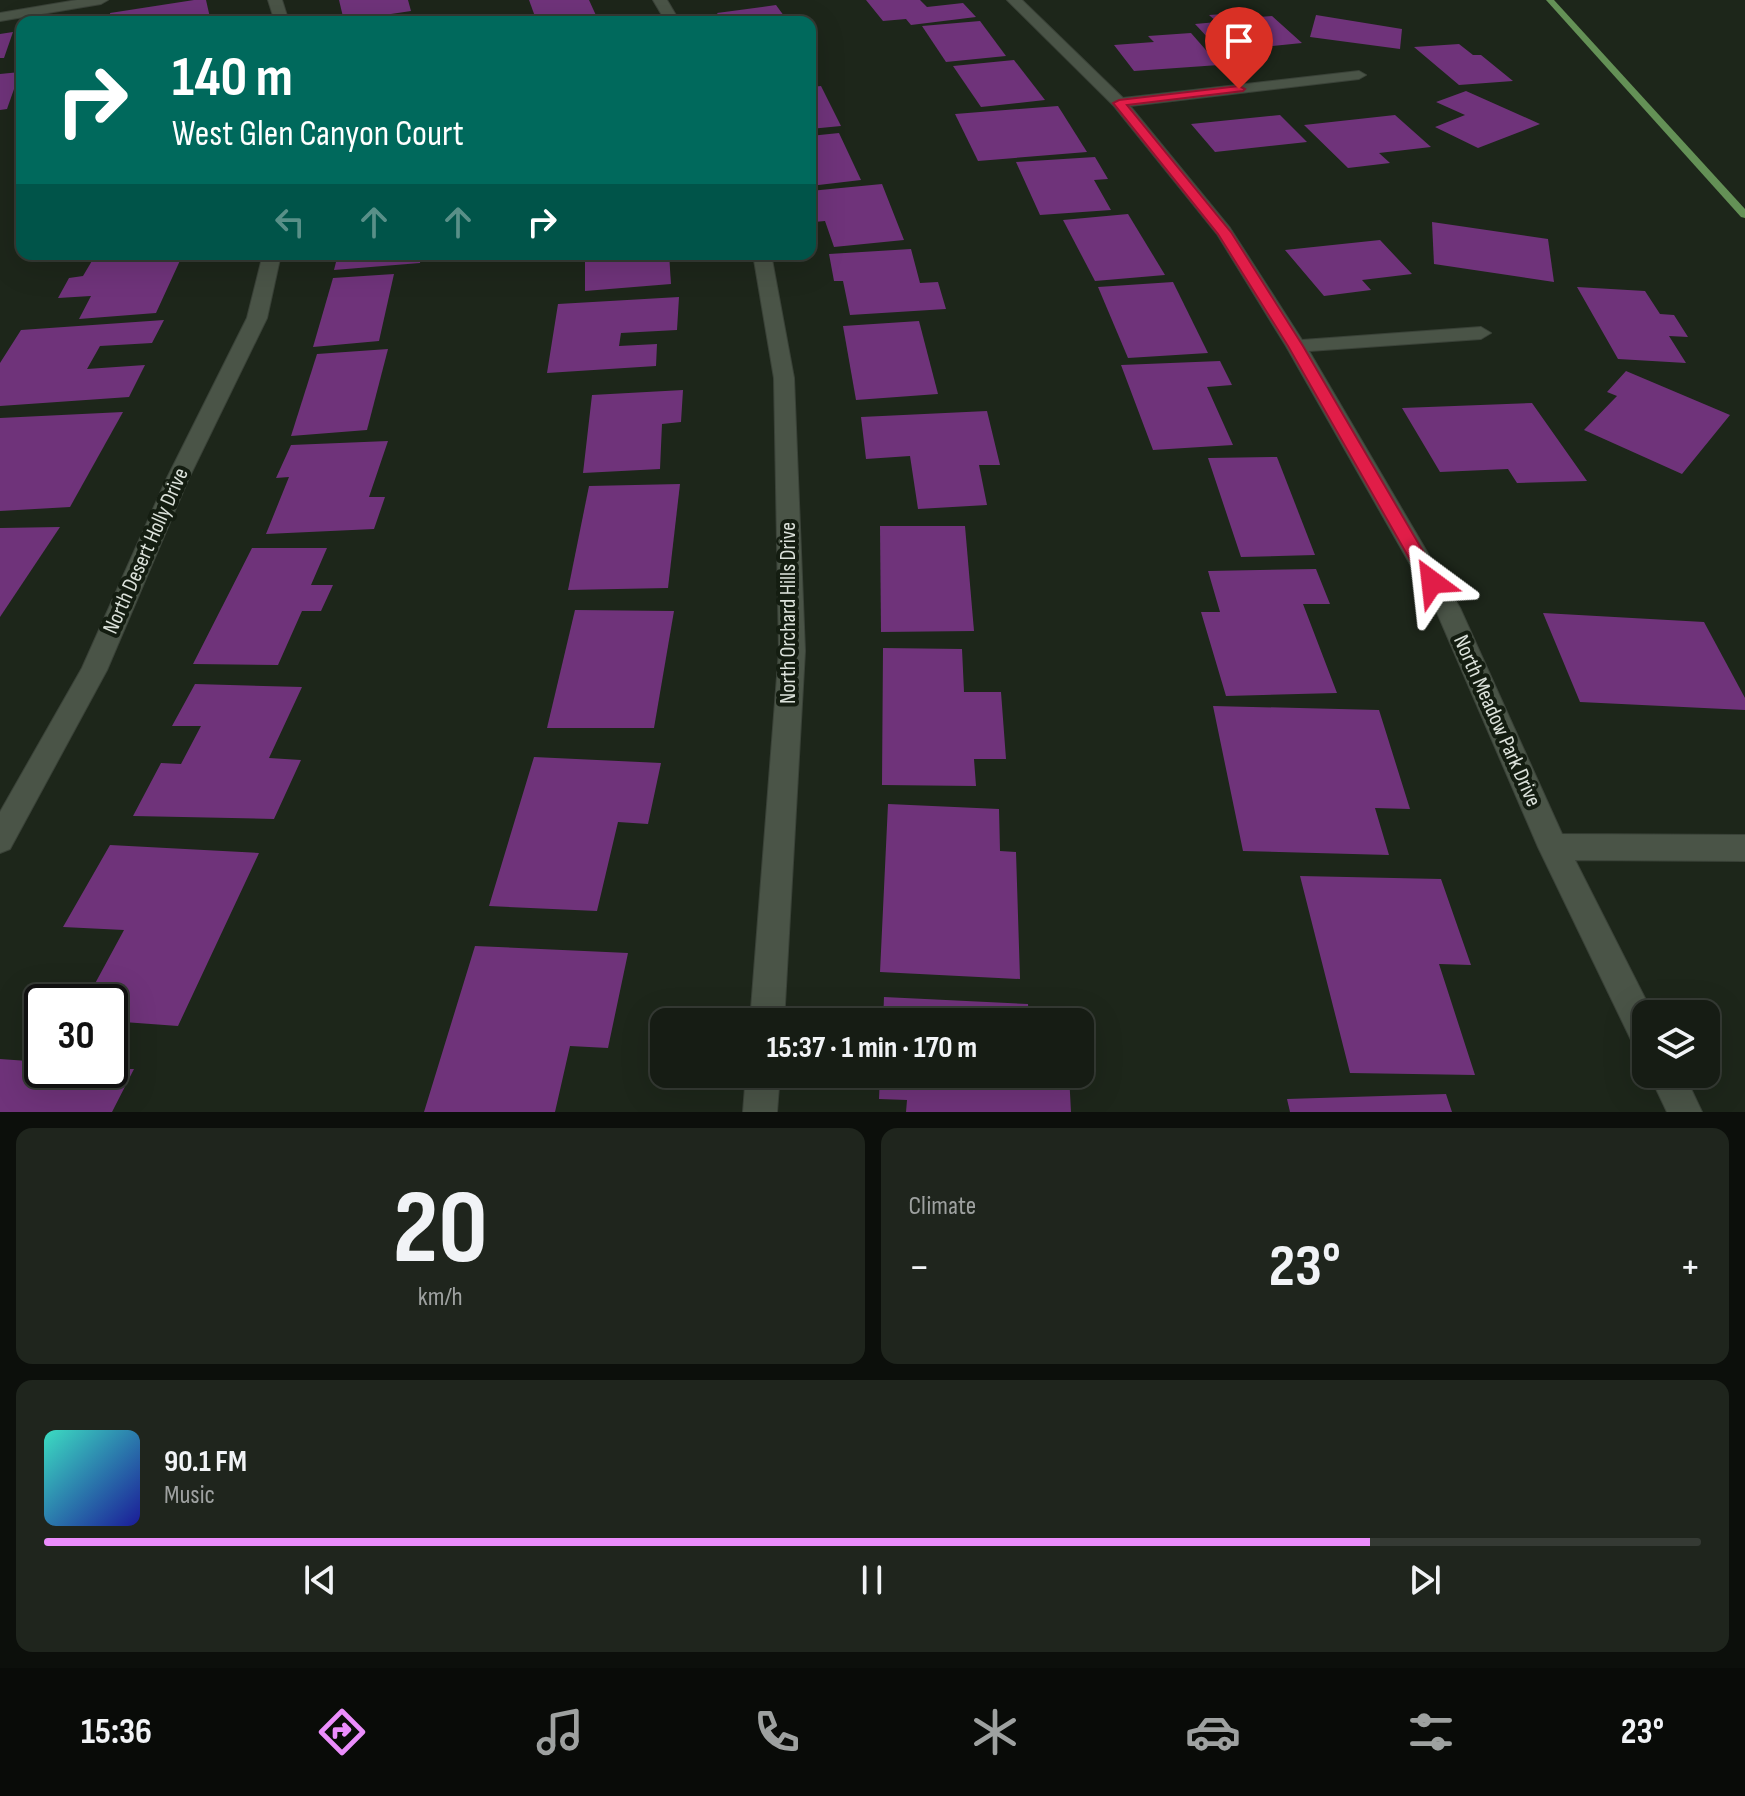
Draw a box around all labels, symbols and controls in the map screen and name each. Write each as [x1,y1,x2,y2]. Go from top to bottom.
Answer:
pin [1205,7,1273,89]
icon: arrive [1217,19,1261,63]
text: 140 m [172,45,293,112]
icon: right [40,48,144,152]
text: West Glen Canyon Court [172,113,464,156]
icon: left [268,200,312,244]
icon: ahead [352,200,396,244]
icon: ahead [436,200,480,244]
icon: right [520,200,564,244]
street label: North Desert Holly Drive [97,464,195,638]
street label: North Orchard Hills Drive [775,522,802,704]
position arrow [1390,540,1474,624]
street label: North Meadow Park Drive [1447,631,1547,811]
speed limit sign: 30 [24,984,128,1088]
map controls [1632,1000,1720,1088]
button: layers [1632,1000,1720,1088]
text: 15:37 · 1 min · 170 m [767,1030,977,1066]
text: 20 [393,1167,488,1292]
text: Climate [909,1191,976,1222]
text: 23° [1269,1231,1341,1303]
text: − [909,1241,930,1294]
text: + [1679,1241,1701,1294]
text: km/h [418,1282,463,1313]
text: 90.1 FM [164,1444,247,1480]
text: Music [164,1480,215,1511]
icon: previous [298,1558,342,1602]
icon: pause [850,1558,894,1602]
icon: next [1403,1558,1447,1602]
icon: directions [314,1704,370,1760]
icon: music [532,1704,588,1760]
icon: phone [749,1704,805,1760]
icon: climate [967,1704,1023,1760]
icon: car [1185,1704,1241,1760]
icon: filters [1403,1704,1459,1760]
text: 15:36 [81,1711,152,1754]
text: 23° [1621,1711,1664,1754]

